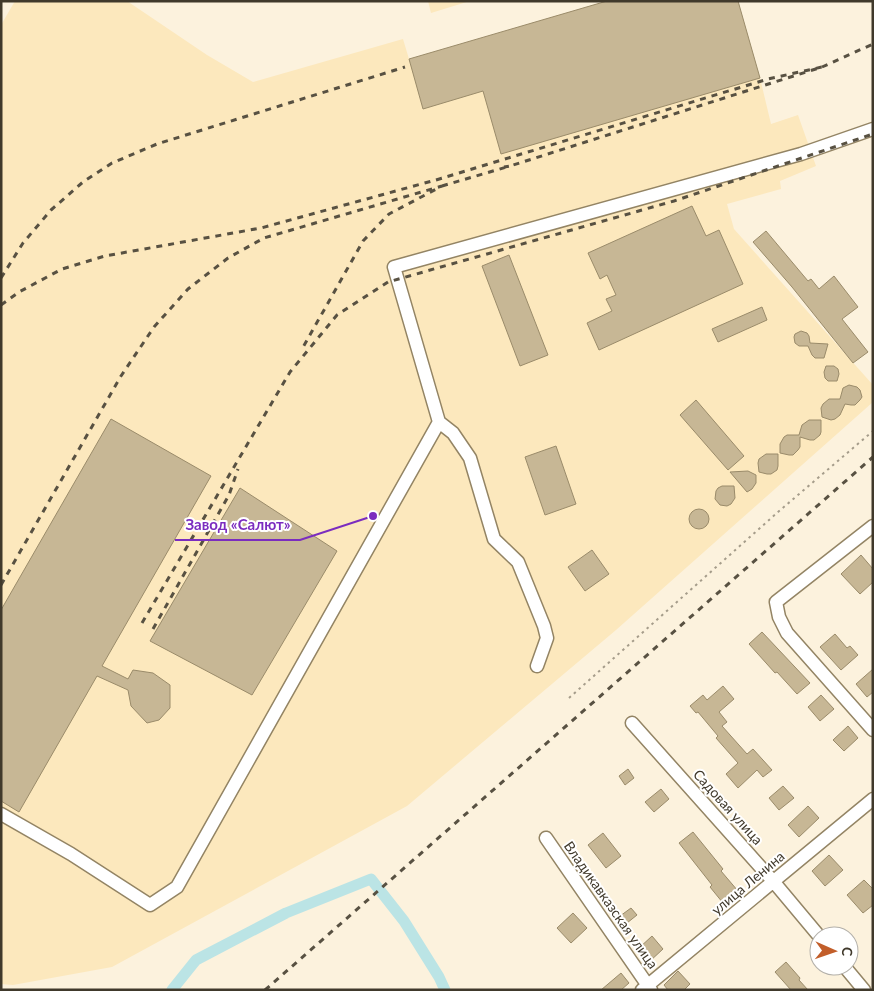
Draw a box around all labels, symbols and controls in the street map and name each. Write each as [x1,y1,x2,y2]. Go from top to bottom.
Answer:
callout: Завод «Салют» [175,510,300,540]
text: Завод «Салют» [186,515,291,533]
street label: Садовая улица [690,766,767,848]
street label: Владикавказская улица [561,838,662,972]
street label: улица Ленина [708,847,788,918]
north arrow [809,926,859,976]
text: С [839,947,856,957]

